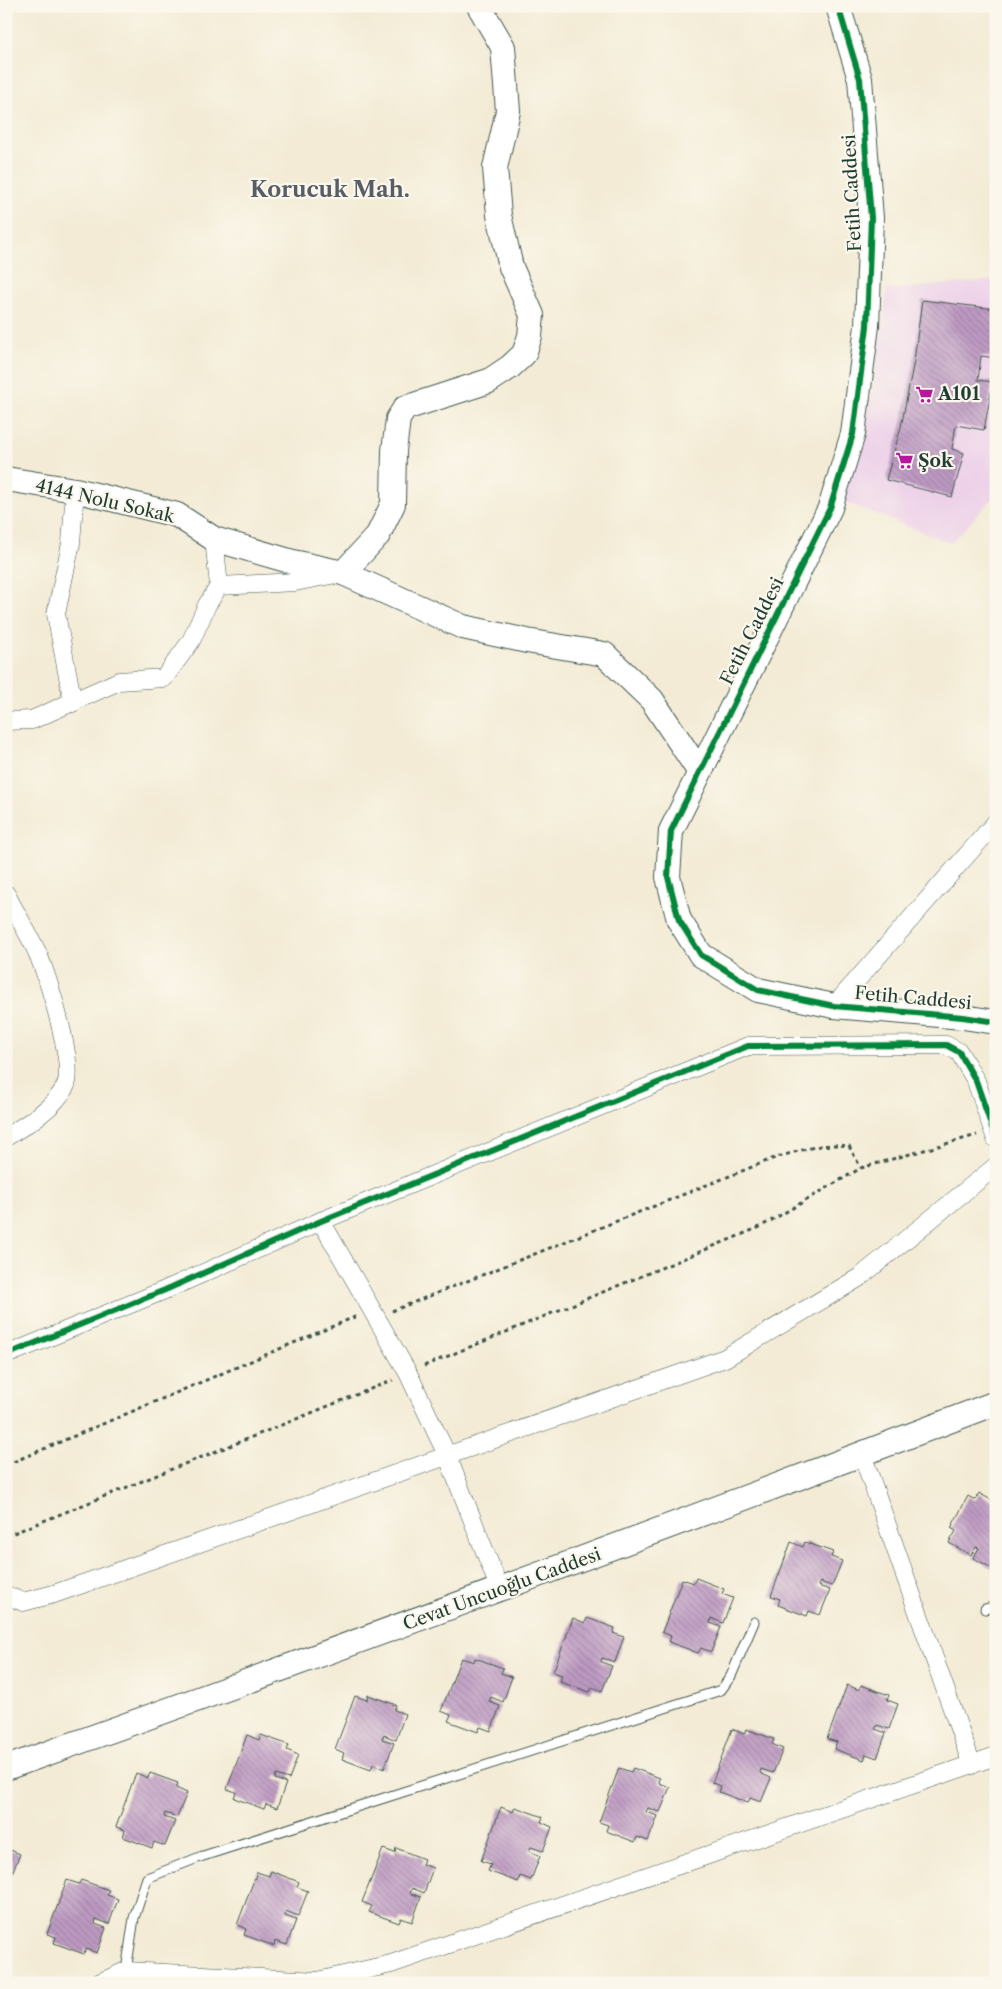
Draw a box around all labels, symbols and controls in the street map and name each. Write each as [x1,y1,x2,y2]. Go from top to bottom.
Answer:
street label: Fetih Caddesi [838,133,866,252]
district label: Korucuk Mah. [250,176,410,203]
place label: A101 [937,383,980,405]
supermarket icon: A101 [914,384,934,404]
place label: Şok [918,450,954,472]
supermarket icon: Şok [894,451,914,471]
street label: 4144 Nolu Sokak [33,474,178,528]
street label: Fetih Caddesi [715,573,789,688]
street label: Fetih Caddesi [853,982,973,1014]
street label: Cevat Uncuoğlu Caddesi [400,1543,604,1635]

